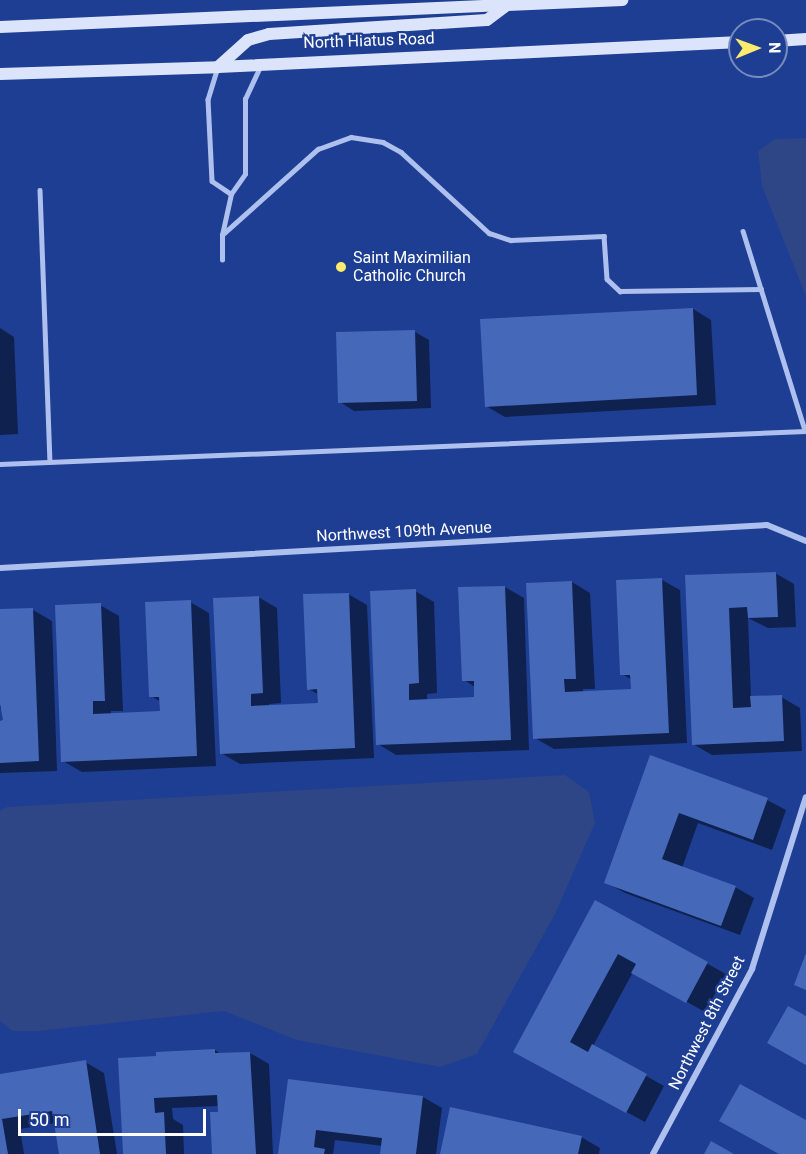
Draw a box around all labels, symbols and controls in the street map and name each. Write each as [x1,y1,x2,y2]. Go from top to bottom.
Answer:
north arrow [728,18,788,78]
street label: North Hiatus Road [303,29,435,53]
text: N [765,42,784,54]
place label: Saint Maximilian Catholic Church [353,248,471,286]
marker: Saint Maximilian Catholic Church [334,260,348,274]
street label: Northwest 109th Avenue [316,518,492,546]
street label: Northwest 8th Street [665,953,749,1093]
scale bar [21,1097,208,1135]
text: 50 m [29,1109,69,1130]

